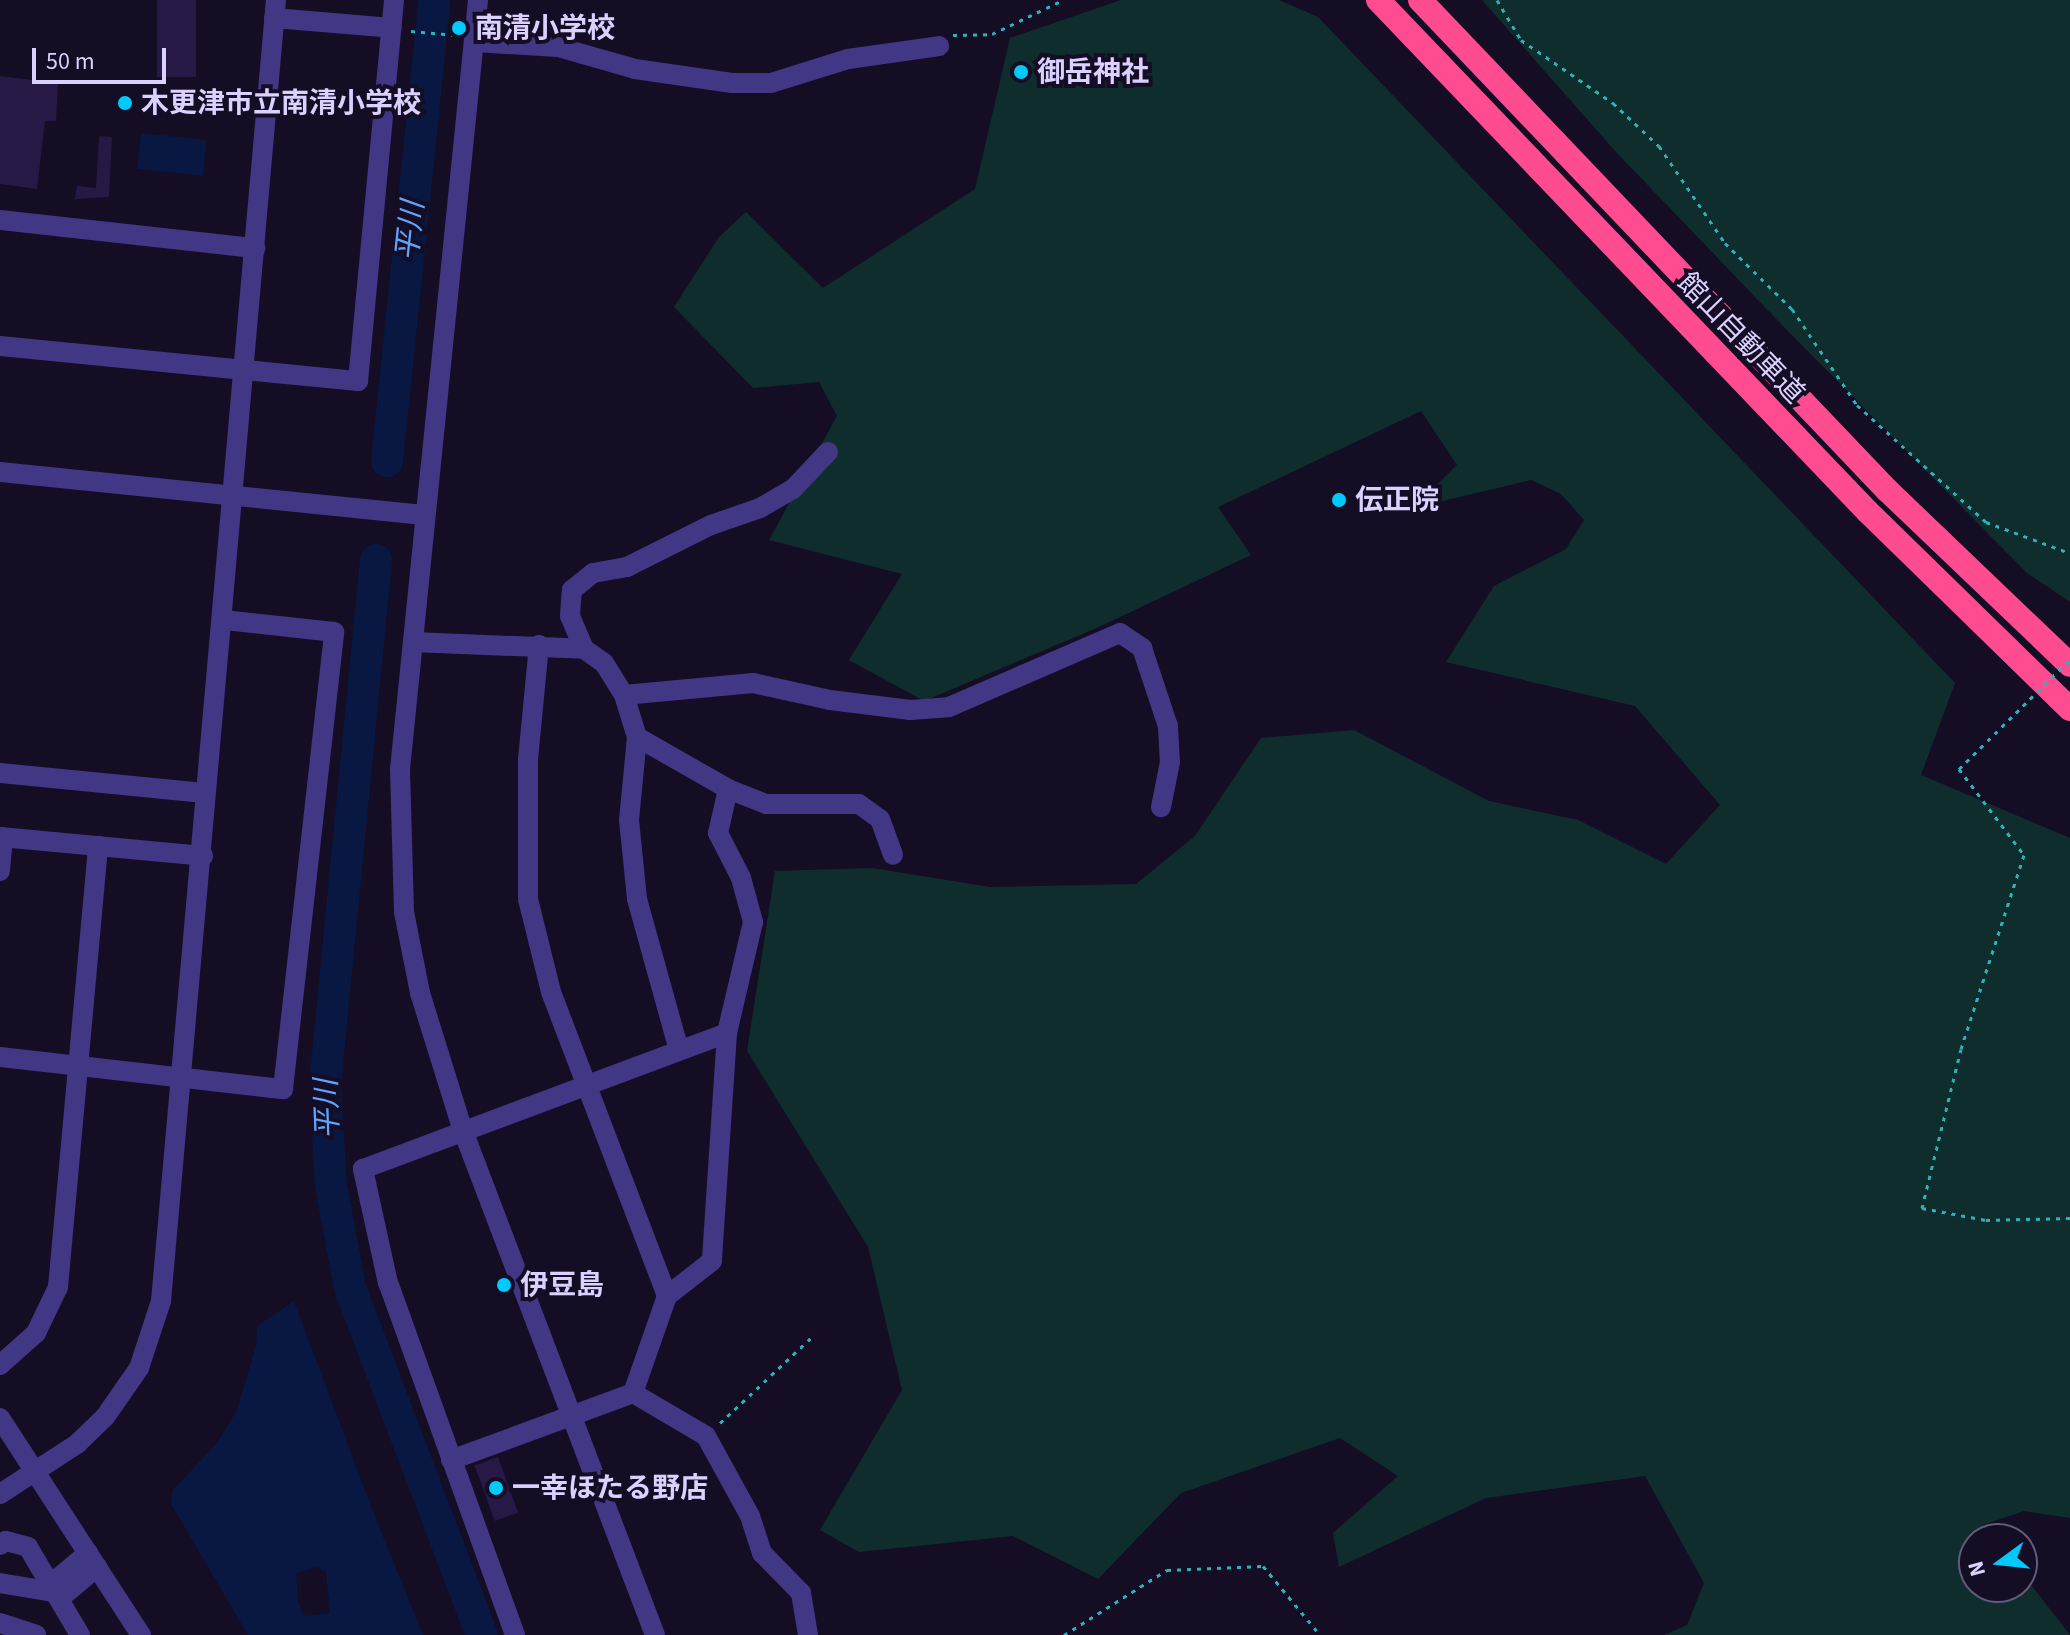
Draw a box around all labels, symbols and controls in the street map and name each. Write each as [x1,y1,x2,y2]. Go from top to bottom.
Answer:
place label: 南清小学校 [475,11,615,45]
marker: 南清小学校 [450,19,468,37]
scale bar [36,32,170,82]
text: 50 m [46,44,95,79]
place label: 御岳神社 [1037,55,1149,89]
marker: 御岳神社 [1012,63,1030,81]
place label: 木更津市立南清小学校 [141,86,421,120]
marker: 木更津市立南清小学校 [116,94,134,112]
water label: 平川 [390,199,432,263]
street label: 館山自動車道 [1671,266,1811,410]
place label: 伝正院 [1355,483,1439,517]
marker: 伝正院 [1330,491,1348,509]
water label: 平川 [309,1078,347,1140]
place label: 伊豆島 [520,1268,604,1302]
marker: 伊豆島 [495,1276,513,1294]
place label: 一幸ほたる野店 [512,1471,708,1505]
marker: 一幸ほたる野店 [487,1479,505,1497]
north arrow [1958,1523,2038,1603]
text: N [1959,1557,1994,1580]

